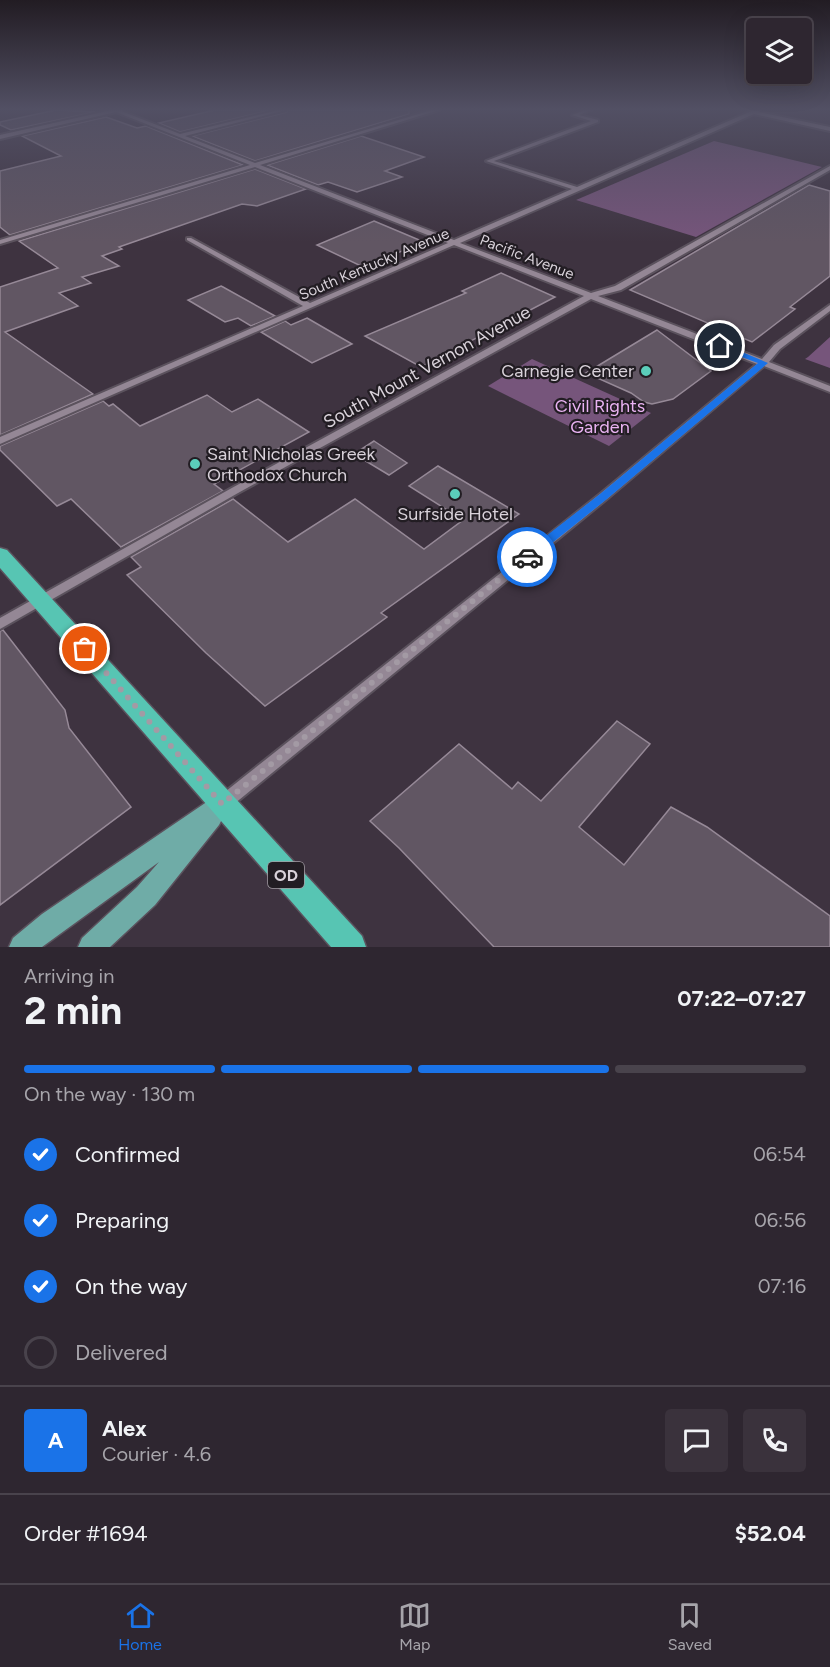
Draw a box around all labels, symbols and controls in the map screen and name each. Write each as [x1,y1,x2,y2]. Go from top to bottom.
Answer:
map controls [746,18,812,84]
button: layers [746,18,812,84]
street label: South Kentucky Avenue [296,224,452,304]
street label: Pacific Avenue [477,231,577,283]
street label: South Mount Vernon Avenue [320,301,535,433]
pin [694,320,745,371]
icon: home [703,329,736,362]
place label: Carnegie Center [501,360,634,382]
marker: Carnegie Center [639,364,653,378]
park label: Civil Rights Garden [555,395,645,438]
place label: Saint Nicholas Greek Orthodox Church [207,443,375,486]
marker: Saint Nicholas Greek Orthodox Church [188,457,202,471]
marker: Surfside Hotel [448,487,462,501]
place label: Surfside Hotel [397,503,513,525]
courier [497,527,557,587]
icon: car [511,541,544,574]
pin [59,623,110,674]
icon: bag [68,632,101,665]
road number: OD [268,862,304,888]
text: Arriving in [24,964,114,988]
text: 07:22–07:27 [677,985,806,1012]
text: 2 min [24,987,122,1034]
text: On the way · 130 m [24,1082,195,1106]
icon: check [24,1138,57,1171]
text: Confirmed [75,1141,180,1168]
text: 06:54 [753,1142,806,1166]
icon: check [24,1204,57,1237]
text: Preparing [75,1207,169,1234]
text: 06:56 [754,1208,806,1232]
icon: check [24,1270,57,1303]
text: On the way [75,1273,187,1300]
text: 07:16 [758,1274,806,1298]
text: Delivered [75,1339,168,1366]
button: chat [665,1409,728,1472]
button: phone [743,1409,806,1472]
text: Alex [102,1415,147,1442]
text: A [48,1427,63,1454]
text: Courier · 4.6 [102,1442,211,1466]
text: Order #1694 [24,1520,148,1547]
text: $52.04 [735,1520,806,1547]
tab: Home [118,1599,162,1654]
tab: Map [398,1599,431,1654]
tab: Saved [668,1599,712,1654]

